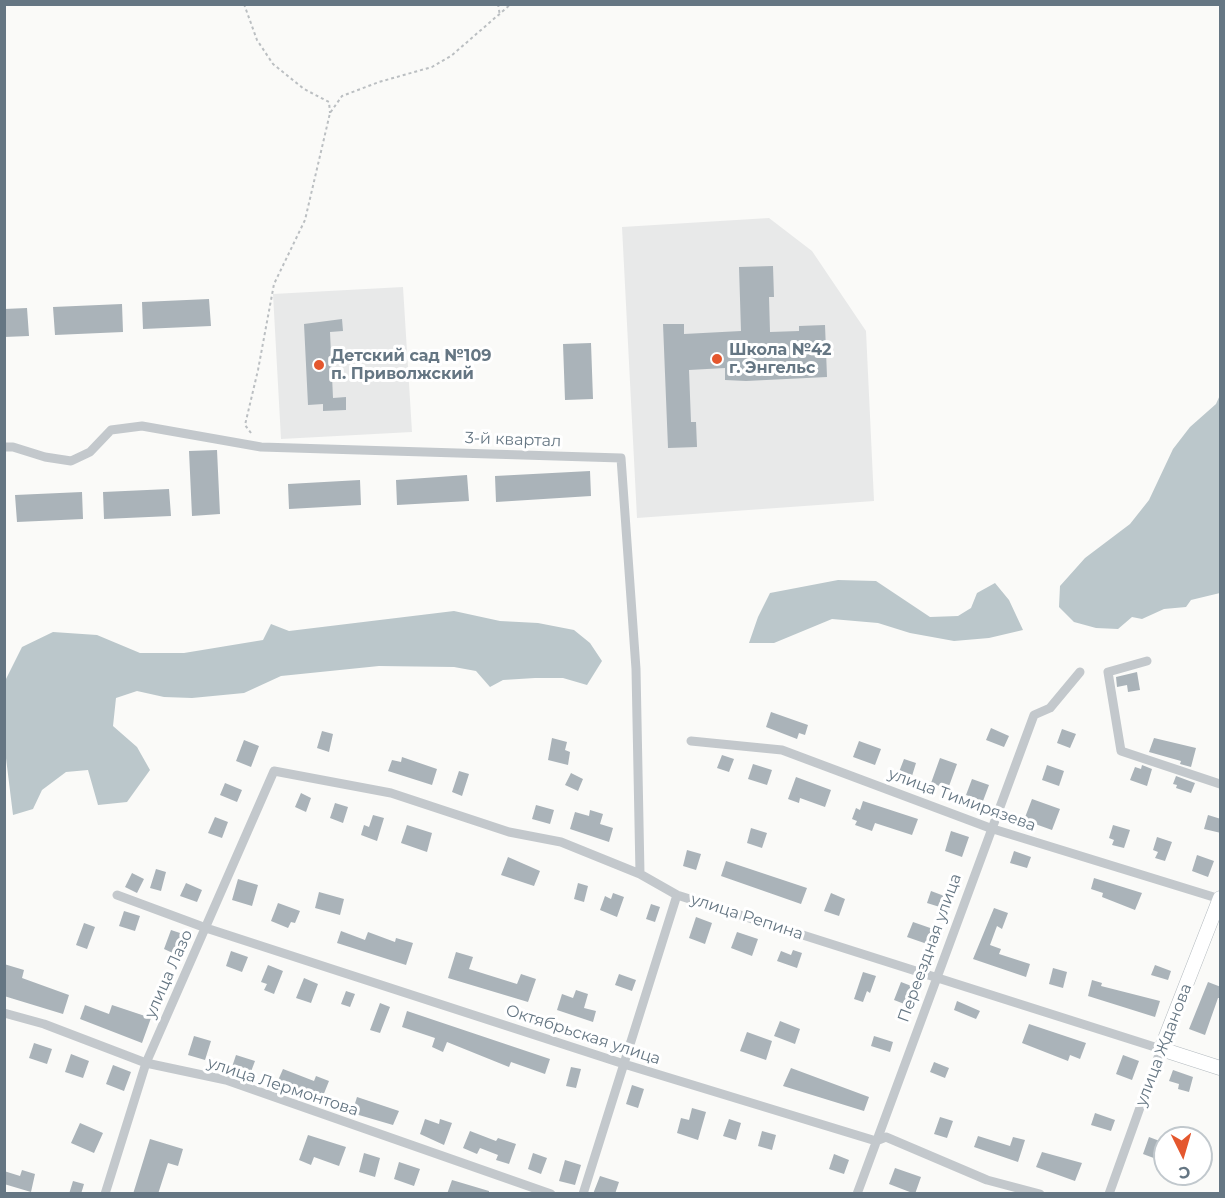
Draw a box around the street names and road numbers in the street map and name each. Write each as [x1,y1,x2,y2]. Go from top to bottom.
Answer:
street label: 3-й квартал [465,429,561,451]
street label: улица Тимирязева [885,764,1039,836]
street label: Переездная улица [894,871,966,1025]
street label: улица Репина [688,890,806,944]
street label: улица Лазо [141,927,197,1021]
street label: улица Жданова [1132,981,1196,1109]
street label: Октябрьская улица [503,1001,663,1069]
street label: улица Лермонтова [205,1054,361,1120]

